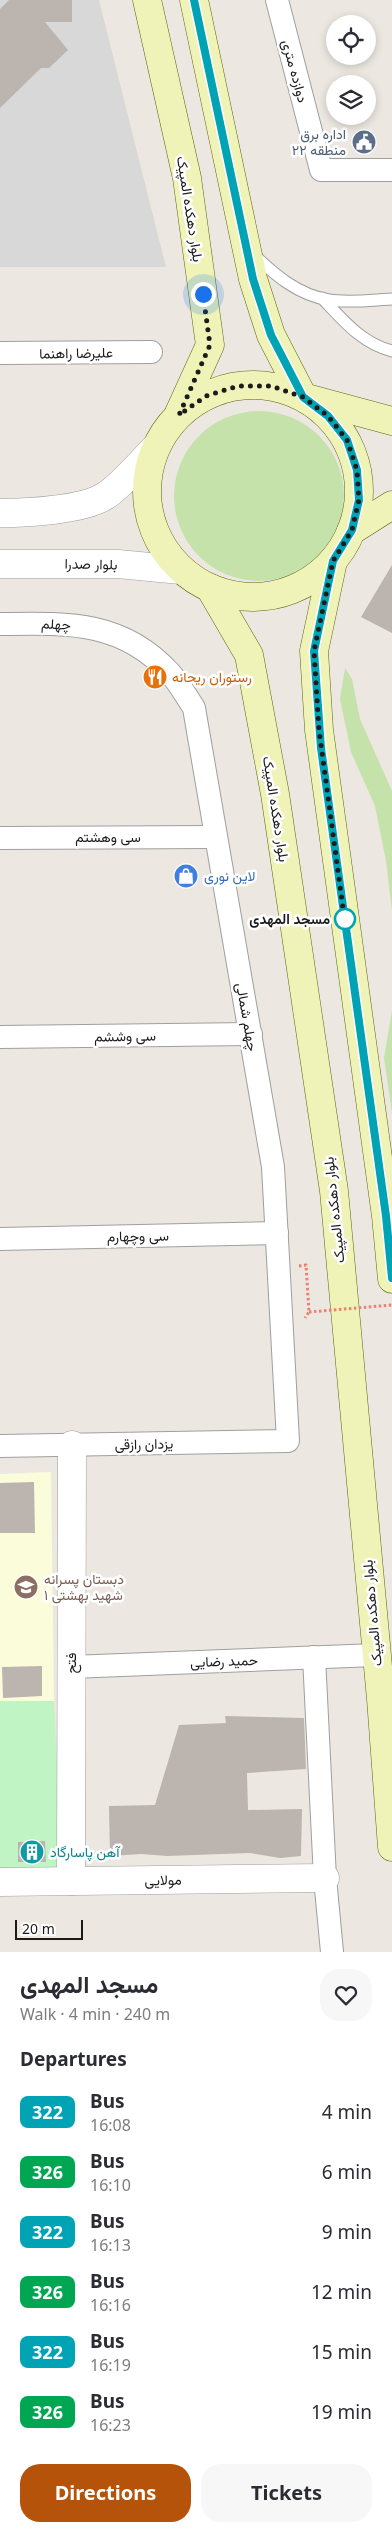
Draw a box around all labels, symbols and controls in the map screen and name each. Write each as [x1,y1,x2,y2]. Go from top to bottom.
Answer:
map controls [326,15,376,125]
button: locate [326,15,376,65]
street label: دوازده متری [278,37,313,105]
button: layers [326,75,376,125]
place label: اداره برق منطقه ۲۲ [292,124,346,159]
public building icon: اداره برق منطقه ۲۲ [351,129,377,155]
street label: بلوار دهکده المپیک [172,155,208,263]
your location [191,282,216,307]
street label: علیرضا راهنما [39,342,113,363]
street label: بلوار صدرا [64,554,118,573]
street label: چهلم [41,613,71,635]
restaurant icon: رستوران ریحانه [142,664,168,690]
place label: رستوران ریحانه [172,667,252,686]
street label: بلوار دهکده المپیک [258,755,294,863]
street label: سی وهشتم [75,827,141,846]
shop icon: لاین نوری [173,863,199,889]
place label: لاین نوری [204,866,255,885]
marker: مسجد المهدی [334,908,356,930]
place label: مسجد المهدی [249,909,330,928]
street label: چهلم شمالی [231,981,263,1053]
street label: سی وششم [94,1025,156,1046]
street label: بلوار دهکده المپیک [318,1156,350,1264]
street label: سی وچهارم [107,1225,169,1247]
street label: یزدان رازقی [115,1433,174,1454]
street label: بلوار دهکده المپیک [357,1559,387,1667]
place label: دبستان پسرانه شهید بهشتی ۱ [44,1569,124,1604]
school or university icon: دبستان پسرانه شهید بهشتی ۱ [13,1574,39,1600]
street label: حمید رضایی [190,1650,258,1671]
street label: فتح [61,1652,82,1674]
building icon: آهن پاسارگاد [19,1839,45,1865]
place label: آهن پاسارگاد [50,1842,121,1862]
street label: مولایی [144,1870,182,1889]
scale bar [15,1917,82,1940]
text: 20 m [22,1919,55,1938]
text: مسجد المهدی [20,1967,158,2000]
button: heart [320,1969,372,2021]
text: Walk · 4 min · 240 m [20,2003,170,2025]
text: Departures [20,2046,127,2072]
text: Bus [90,2088,125,2114]
text: 4 min [322,2099,372,2125]
text: 322 [32,2100,63,2124]
text: 16:08 [90,2114,131,2136]
text: Bus [90,2148,125,2174]
text: 6 min [322,2159,372,2185]
text: 326 [32,2160,63,2184]
text: 16:10 [90,2174,131,2196]
text: Bus [90,2208,125,2234]
text: 9 min [322,2219,372,2245]
text: 322 [32,2220,63,2244]
text: 16:13 [90,2234,131,2256]
text: Bus [90,2268,125,2294]
text: 12 min [311,2279,372,2305]
text: 326 [32,2280,63,2304]
text: 16:16 [90,2294,131,2316]
text: Bus [90,2328,125,2354]
text: 15 min [311,2339,372,2365]
text: 322 [32,2340,63,2364]
text: 16:19 [90,2354,131,2376]
text: Bus [90,2388,125,2414]
text: 19 min [311,2399,372,2425]
text: 326 [32,2400,63,2424]
text: 16:23 [90,2414,131,2436]
button: Directions [20,2464,191,2522]
button: Tickets [201,2464,372,2522]

